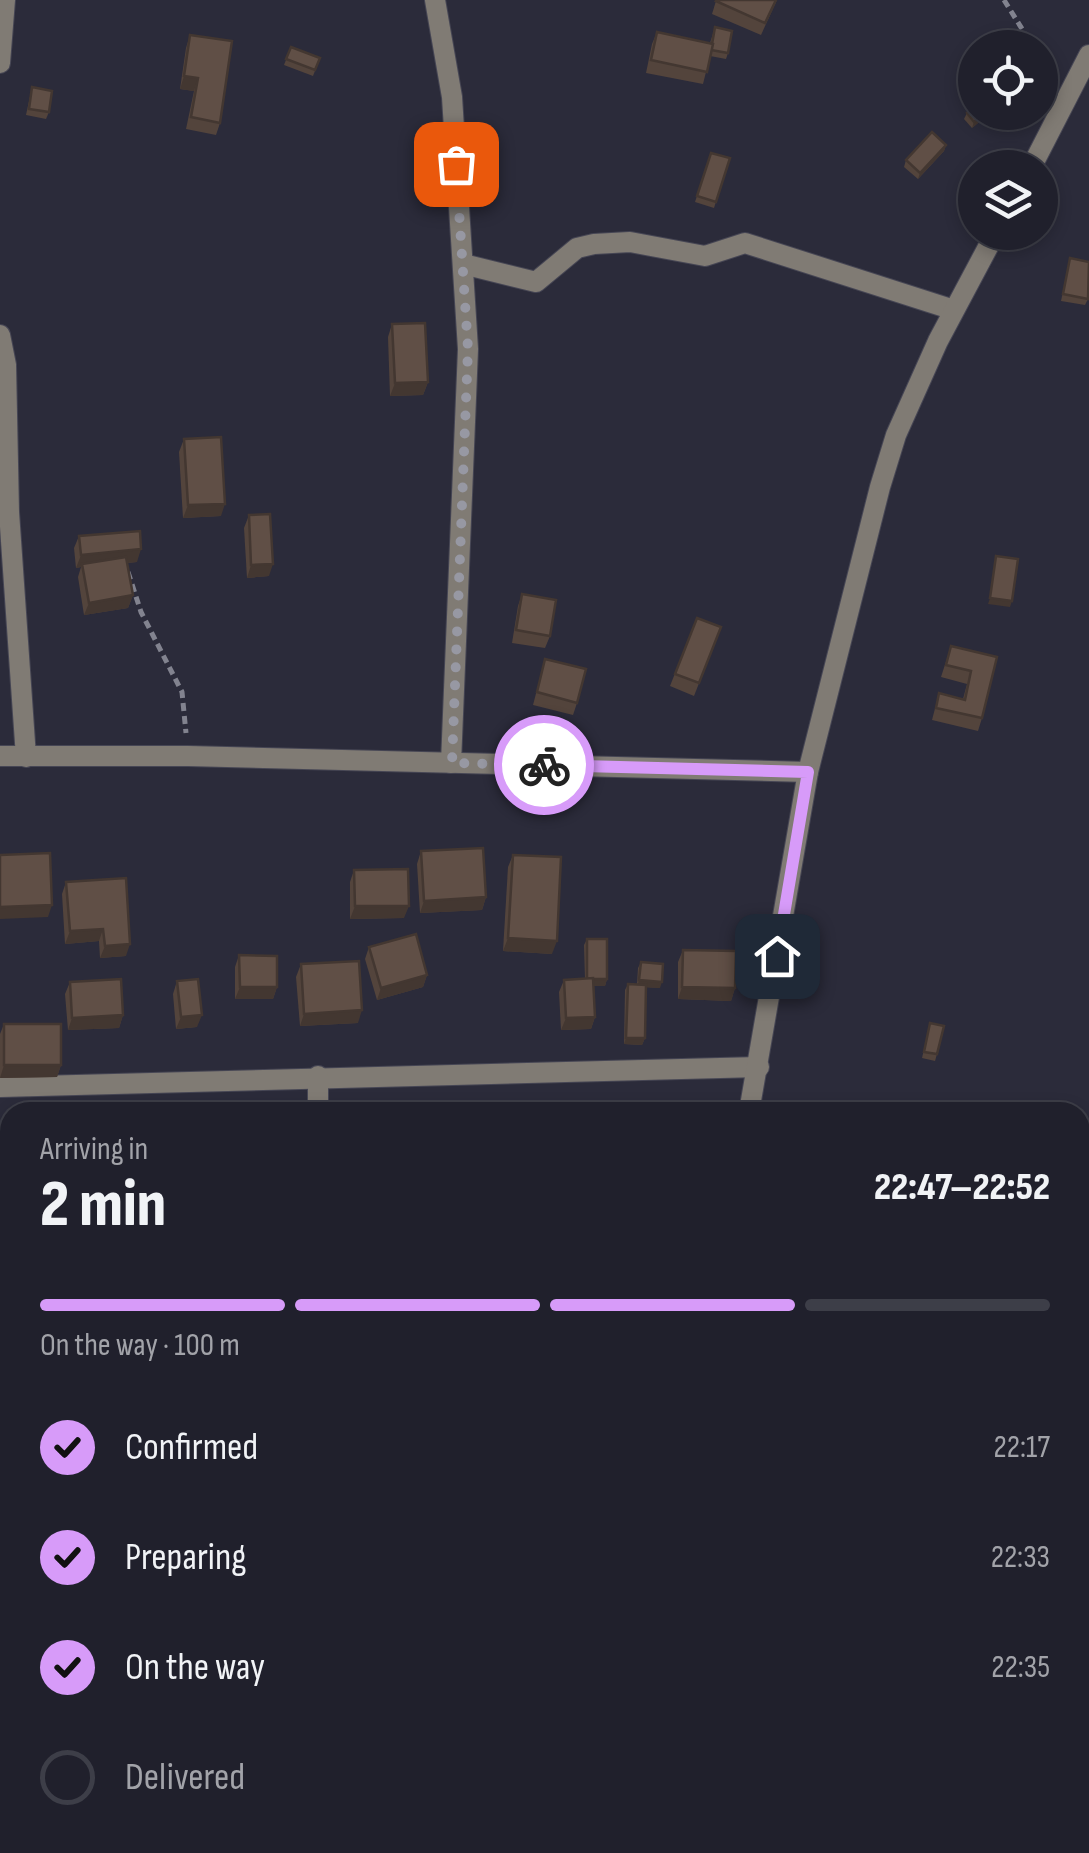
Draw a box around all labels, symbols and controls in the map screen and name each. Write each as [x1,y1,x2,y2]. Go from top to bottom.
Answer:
map controls [958,30,1058,250]
button: locate [958,30,1058,130]
pin [414,122,499,207]
icon: bag [429,137,484,192]
button: layers [958,150,1058,250]
courier [494,715,594,815]
icon: bike [517,738,572,793]
pin [735,914,820,999]
icon: home [750,929,805,984]
text: Arriving in [40,1130,148,1169]
text: 22:47–22:52 [874,1165,1050,1210]
text: 2 min [40,1167,166,1245]
text: On the way · 100 m [40,1326,240,1365]
icon: check [40,1420,95,1475]
text: Confirmed [125,1425,258,1470]
text: 22:17 [994,1428,1050,1467]
icon: check [40,1530,95,1585]
text: Preparing [125,1535,246,1580]
text: 22:33 [991,1538,1050,1577]
icon: check [40,1640,95,1695]
text: On the way [125,1645,265,1690]
text: 22:35 [991,1648,1050,1687]
text: Delivered [125,1755,245,1800]

